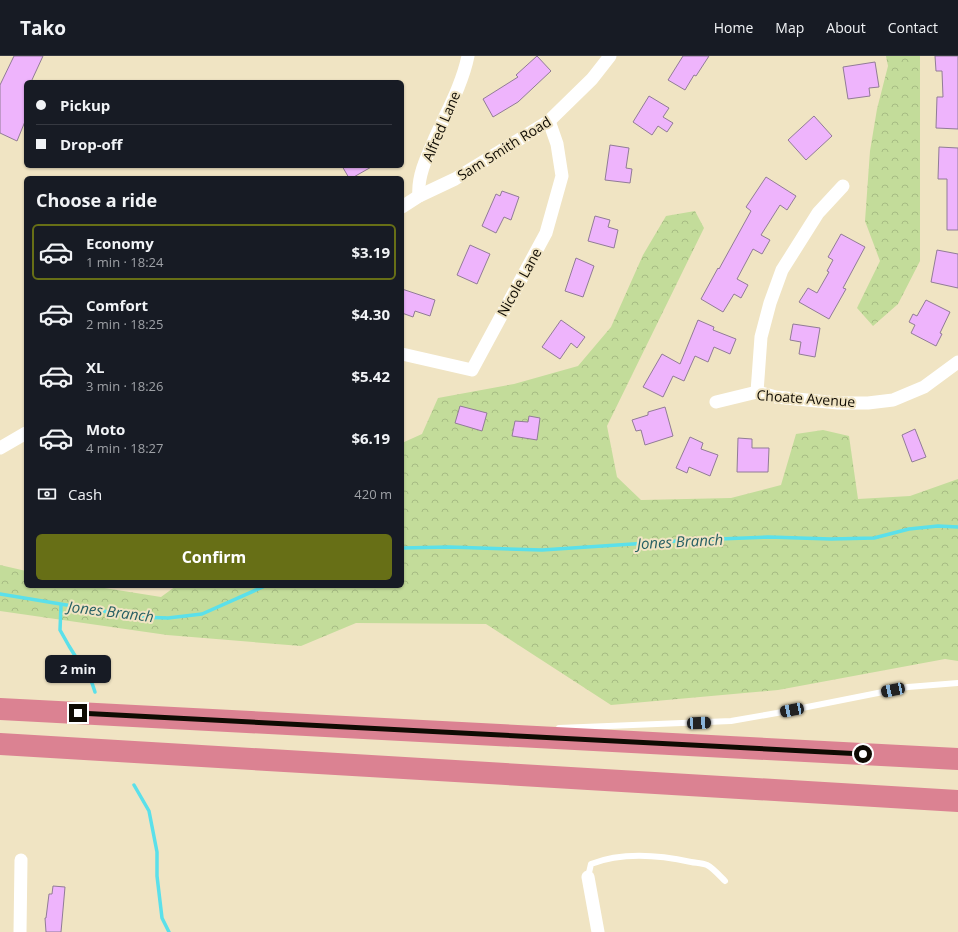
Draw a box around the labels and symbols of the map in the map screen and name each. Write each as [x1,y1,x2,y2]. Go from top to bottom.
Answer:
street label: Alfred Lane [418,88,464,164]
street label: Sam Smith Road [454,112,554,184]
street label: Nicole Lane [492,244,546,320]
street label: Choate Avenue [756,385,856,411]
water label: Jones Branch [633,529,724,553]
water label: Jones Branch [64,595,155,626]
callout: 2 min [45,655,111,683]
car [880,682,906,698]
car [779,702,805,718]
route end [69,704,87,722]
car [687,716,711,730]
route start [854,745,872,763]

